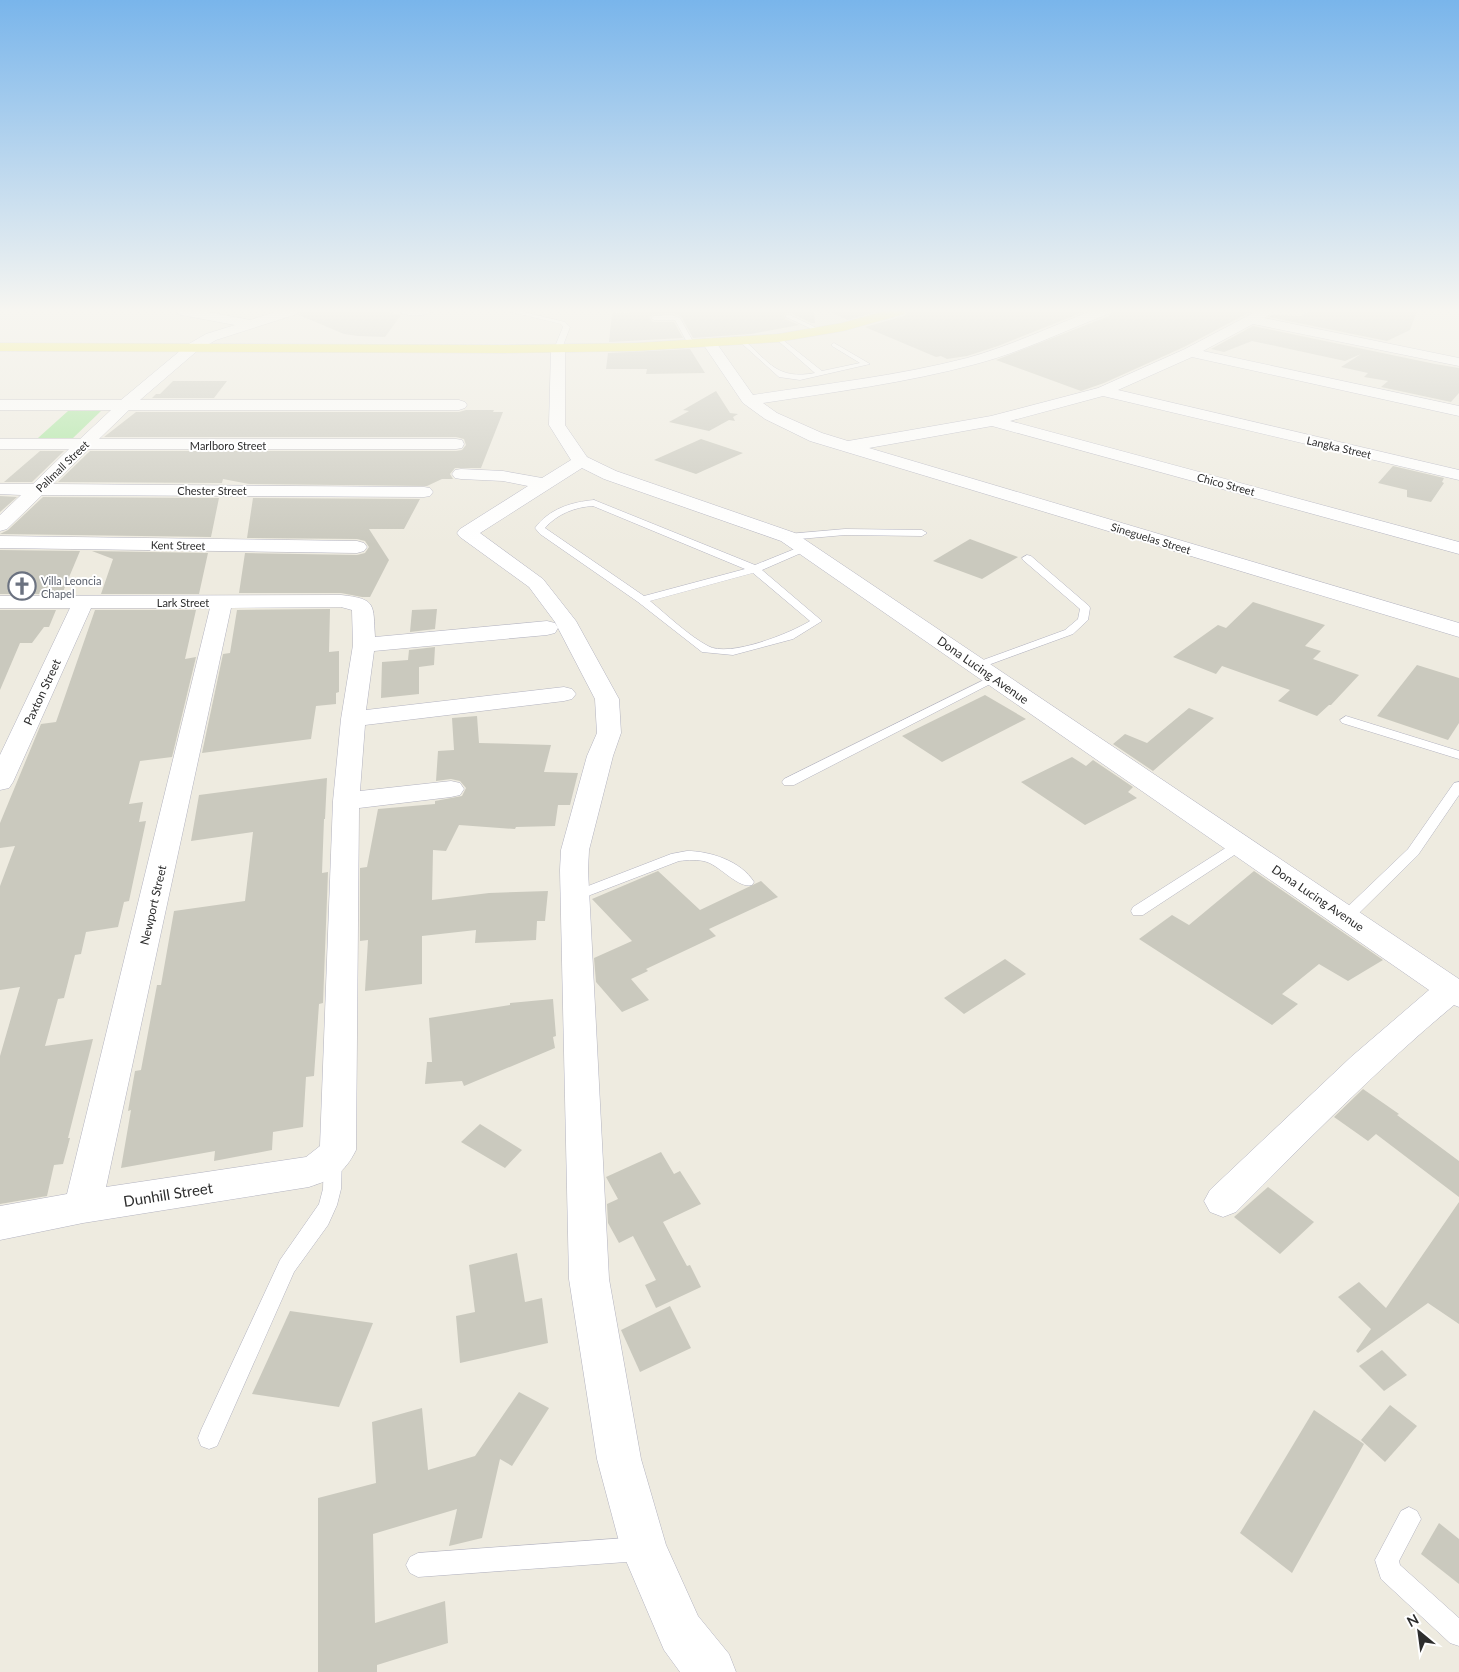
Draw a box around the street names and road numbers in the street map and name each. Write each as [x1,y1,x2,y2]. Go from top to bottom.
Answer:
street label: Langka Street [1305,433,1373,461]
street label: Pallmall Street [33,437,91,494]
street label: Marlboro Street [190,439,266,452]
street label: Chico Street [1196,470,1256,498]
street label: Chester Street [177,484,247,497]
street label: Sineguelas Street [1110,520,1193,556]
street label: Kent Street [151,538,205,552]
street label: Lark Street [157,596,209,609]
street label: Dona Lucing Avenue [934,633,1032,707]
street label: Paxton Street [20,656,64,728]
street label: Dona Lucing Avenue [1269,862,1367,934]
street label: Newport Street [137,863,170,946]
street label: Dunhill Street [122,1178,215,1210]

